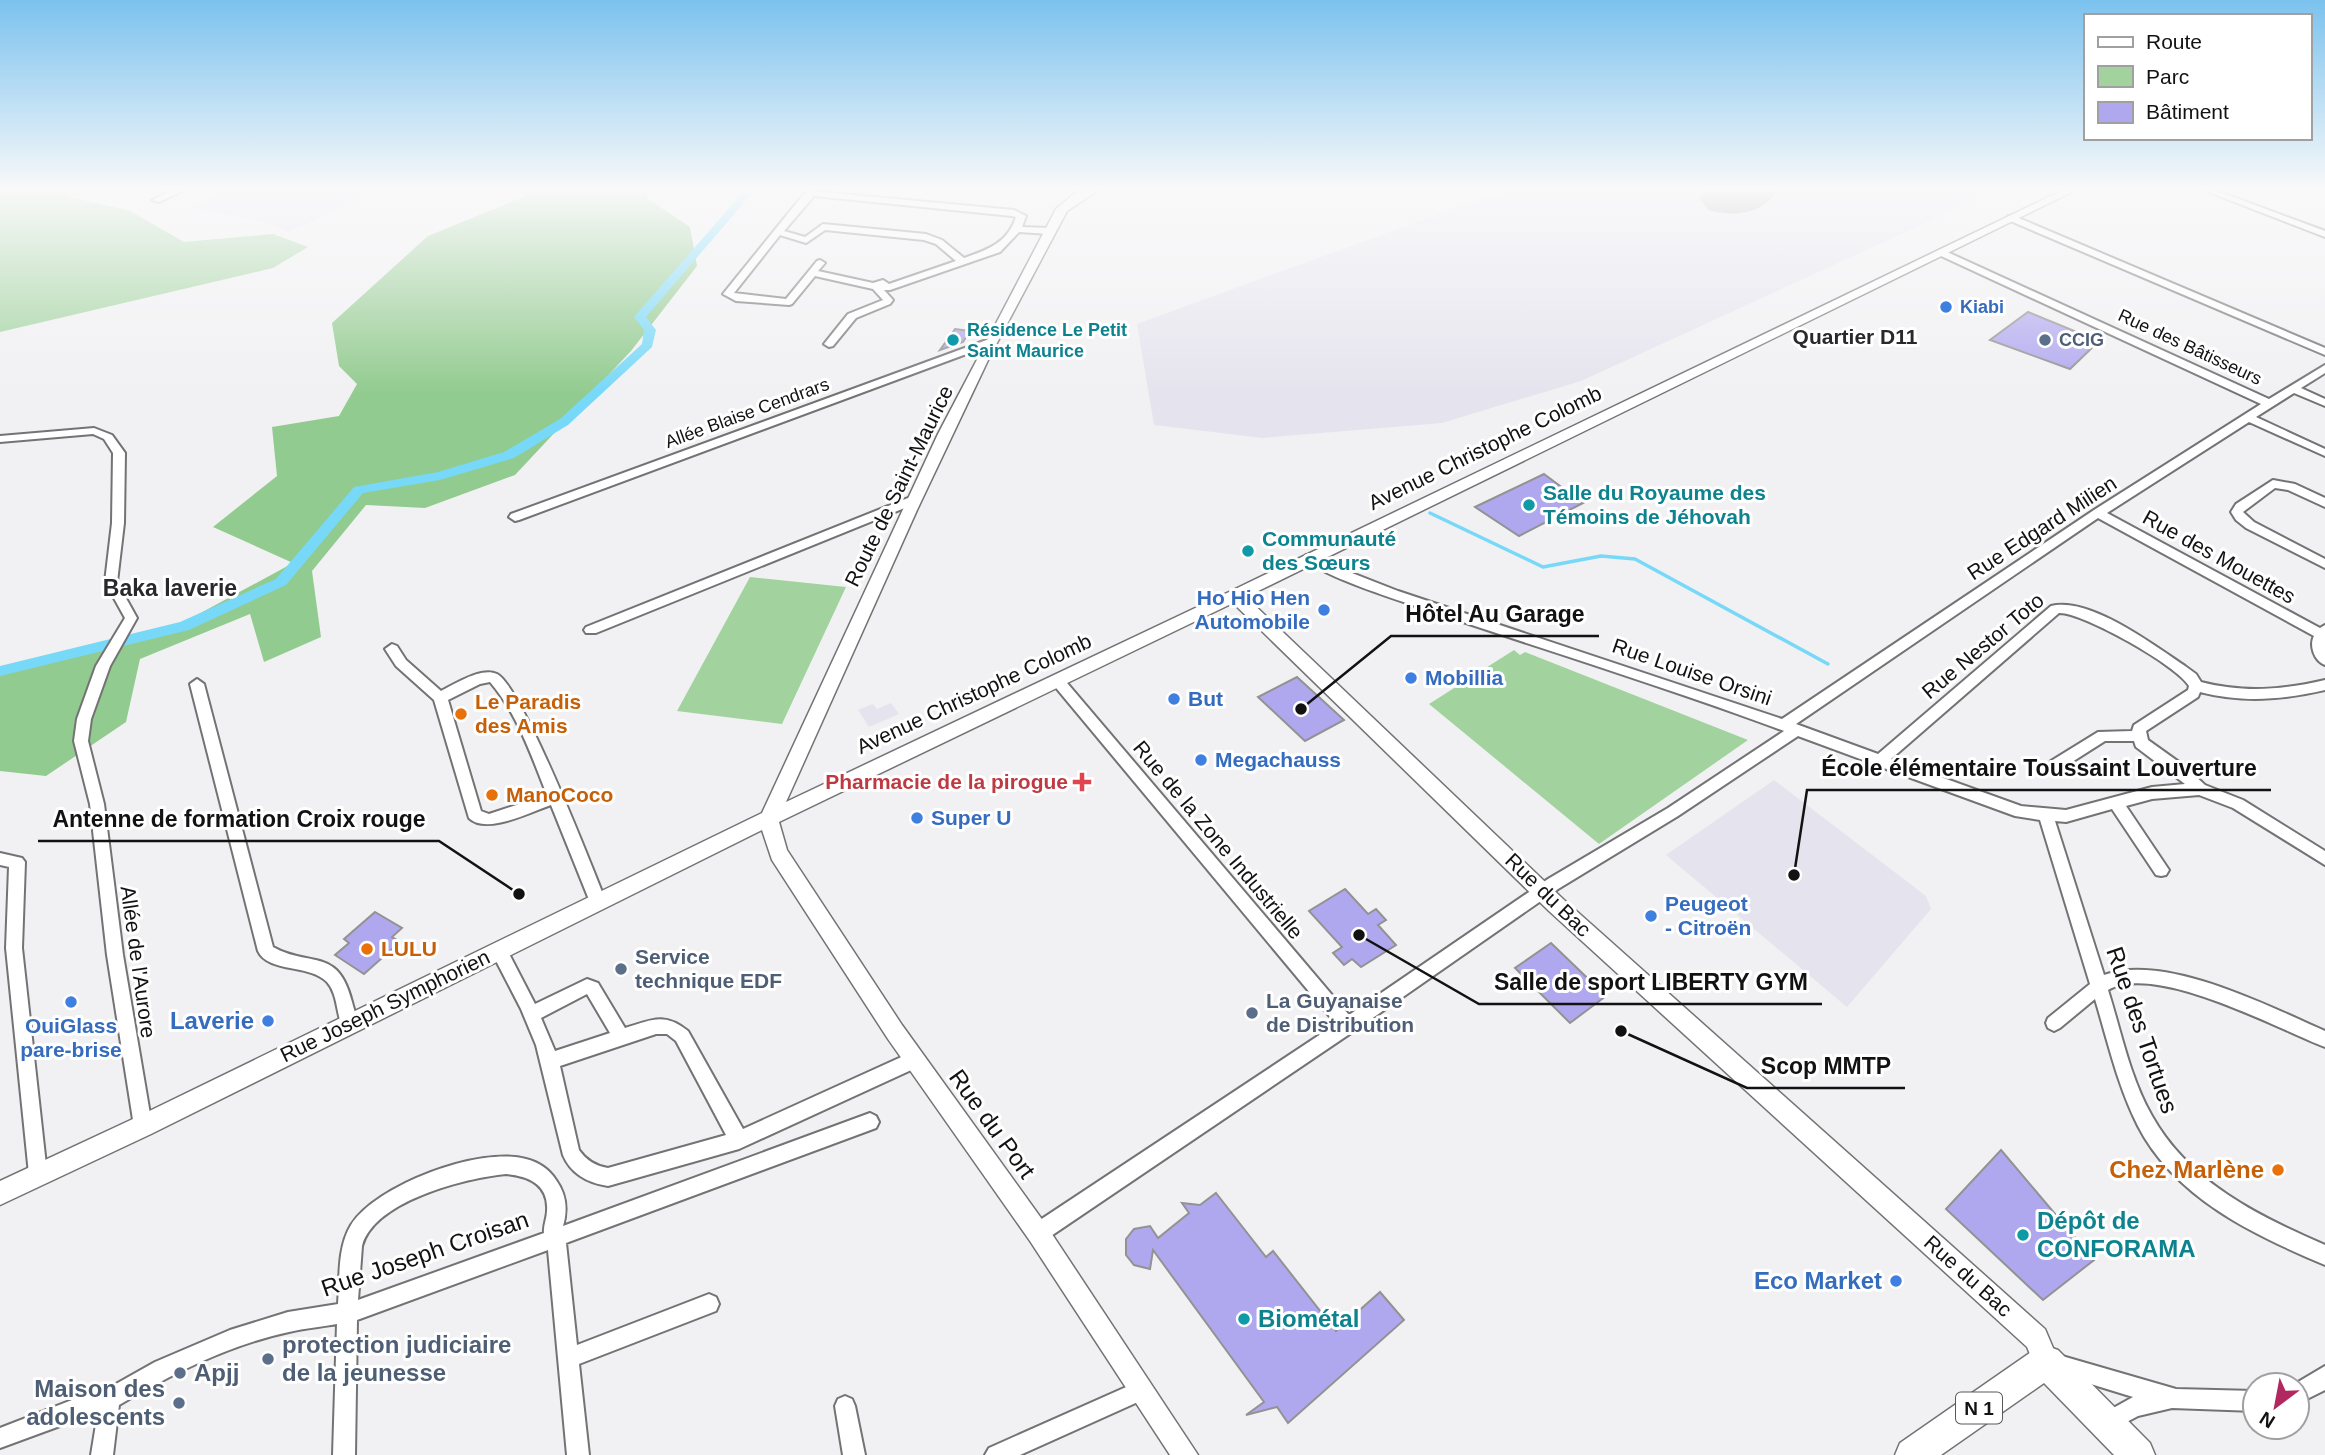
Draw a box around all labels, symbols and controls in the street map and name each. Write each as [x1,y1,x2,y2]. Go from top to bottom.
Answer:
legend [2084,14,2311,140]
text: Route [2146,30,2202,53]
text: Parc [2146,65,2189,88]
text: Bâtiment [2146,100,2229,123]
place label: Kiabi [1960,297,2004,317]
marker: Kiabi [1938,299,1954,315]
street label: Rue des Bâtisseurs [2115,305,2265,389]
place label: Résidence Le Petit Saint Maurice [967,320,1127,361]
district label: Quartier D11 [1793,325,1918,348]
place label: CCIG [2059,330,2104,350]
marker: Résidence Le Petit Saint Maurice [945,332,961,348]
marker: CCIG [2037,332,2053,348]
street label: Allée Blaise Cendrars [662,374,832,452]
street label: Avenue Christophe Colomb [1364,381,1605,514]
street label: Route de Saint-Maurice [840,382,957,590]
street label: Rue Edgard Milien [1963,471,2120,584]
place label: Salle du Royaume des Témoins de Jéhovah [1543,481,1766,528]
marker: Salle du Royaume des Témoins de Jéhovah [1521,497,1537,513]
street label: Rue des Mouettes [2139,505,2299,608]
place label: Communauté des Sœurs [1262,527,1396,574]
marker: Communauté des Sœurs [1240,543,1256,559]
district label: Baka laverie [103,575,237,601]
place label: Ho Hio Hen Automobile [1195,586,1310,633]
street label: Rue Nestor Toto [1917,588,2048,703]
callout: Hôtel Au Garage [1391,592,1599,636]
text: Hôtel Au Garage [1405,601,1585,627]
marker: Ho Hio Hen Automobile [1316,602,1332,618]
street label: Avenue Christophe Colomb [853,629,1095,758]
street label: Rue Louise Orsini [1610,633,1775,710]
place label: Mobillia [1425,666,1503,689]
marker: Mobillia [1403,670,1419,686]
place label: But [1188,687,1223,710]
place label: Le Paradis des Amis [475,690,581,737]
marker: But [1166,691,1182,707]
marker: Le Paradis des Amis [453,706,469,722]
street label: Rue de la Zone Industrielle [1129,736,1308,943]
callout: École élémentaire Toussaint Louverture [1807,746,2271,790]
place label: Megachauss [1215,748,1341,771]
marker: Megachauss [1193,752,1209,768]
text: École élémentaire Toussaint Louverture [1821,754,2257,781]
place label: Pharmacie de la pirogue [825,770,1068,793]
marker: Pharmacie de la pirogue [1074,774,1090,790]
place label: ManoCoco [506,783,613,806]
marker: ManoCoco [484,787,500,803]
callout: Antenne de formation Croix rouge [38,797,439,841]
text: Antenne de formation Croix rouge [52,806,426,832]
place label: Super U [931,806,1012,829]
marker: Super U [909,810,925,826]
street label: Rue du Bac [1501,848,1596,941]
street label: Allée de l'Aurore [116,884,161,1040]
place label: Peugeot - Citroën [1665,892,1751,939]
marker: Peugeot - Citroën [1643,908,1659,924]
place label: LULU [381,937,437,960]
marker: LULU [359,941,375,957]
street label: Rue des Tortues [2101,943,2184,1117]
street label: Rue Joseph Symphorien [276,945,493,1066]
place label: Service technique EDF [635,945,782,992]
callout: Salle de sport LIBERTY GYM [1479,960,1822,1004]
marker: Service technique EDF [613,961,629,977]
text: Salle de sport LIBERTY GYM [1494,969,1808,995]
place label: La Guyanaise de Distribution [1266,989,1414,1036]
marker: OuiGlass pare-brise [63,994,79,1010]
marker: La Guyanaise de Distribution [1244,1005,1260,1021]
place label: Laverie [170,1007,254,1034]
marker: Laverie [260,1013,276,1029]
place label: OuiGlass pare-brise [20,1014,122,1061]
callout: Scop MMTP [1747,1044,1905,1088]
text: Scop MMTP [1761,1053,1891,1079]
street label: Rue du Port [944,1064,1041,1184]
place label: Chez Marlène [2109,1156,2264,1183]
marker: Chez Marlène [2270,1162,2286,1178]
street label: Rue Joseph Croisan [318,1205,532,1302]
place label: Dépôt de CONFORAMA [2037,1207,2196,1262]
marker: Dépôt de CONFORAMA [2015,1227,2031,1243]
street label: Rue du Bac [1920,1230,2017,1321]
place label: Eco Market [1754,1267,1882,1294]
marker: Eco Market [1888,1273,1904,1289]
place label: Biométal [1258,1305,1359,1332]
marker: Biométal [1236,1311,1252,1327]
place label: protection judiciaire de la jeunesse [282,1331,511,1386]
marker: protection judiciaire de la jeunesse [260,1351,276,1367]
place label: Apjj [194,1359,239,1386]
marker: Apjj [172,1365,188,1381]
north arrow [2241,1371,2311,1441]
place label: Maison des adolescents [26,1375,165,1430]
road number: N 1 [1956,1392,2002,1424]
marker: Maison des adolescents [171,1395,187,1411]
text: N [2256,1407,2279,1433]

